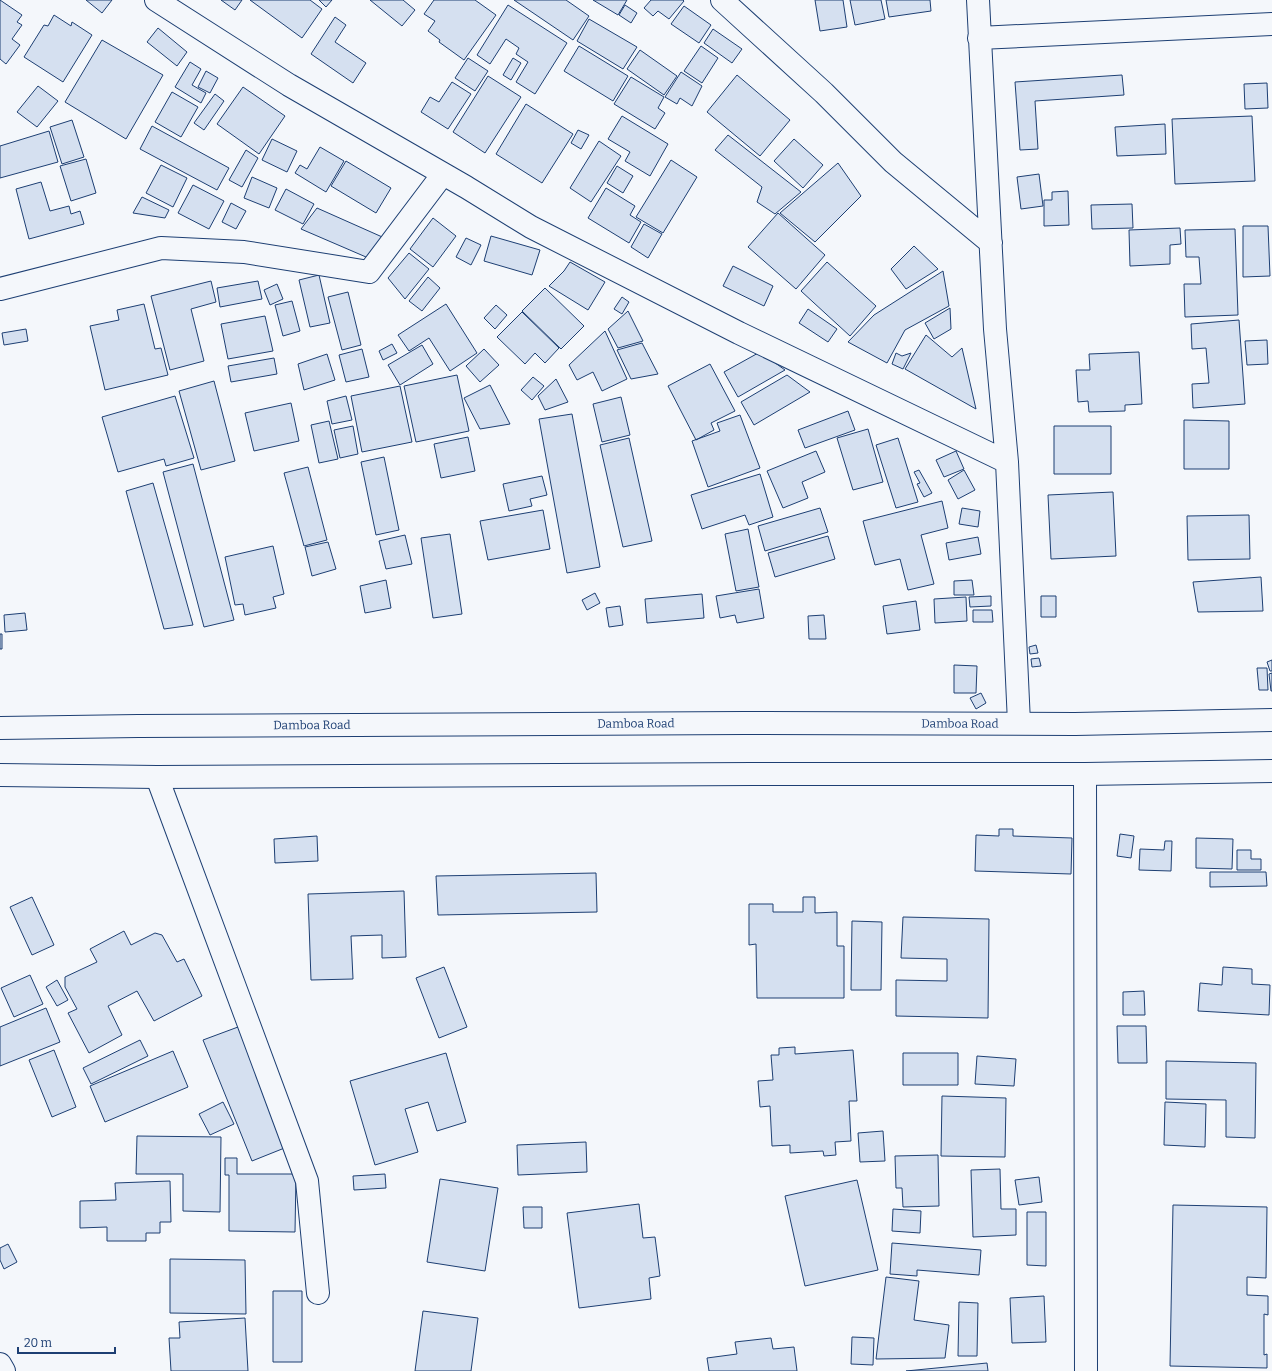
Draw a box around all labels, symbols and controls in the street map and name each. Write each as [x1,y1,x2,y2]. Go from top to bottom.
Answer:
street label: Damboa Road [597,716,675,731]
street label: Damboa Road [921,717,999,731]
street label: Damboa Road [273,718,351,732]
scale bar [18,1329,115,1355]
text: 20 m [24,1336,53,1350]

